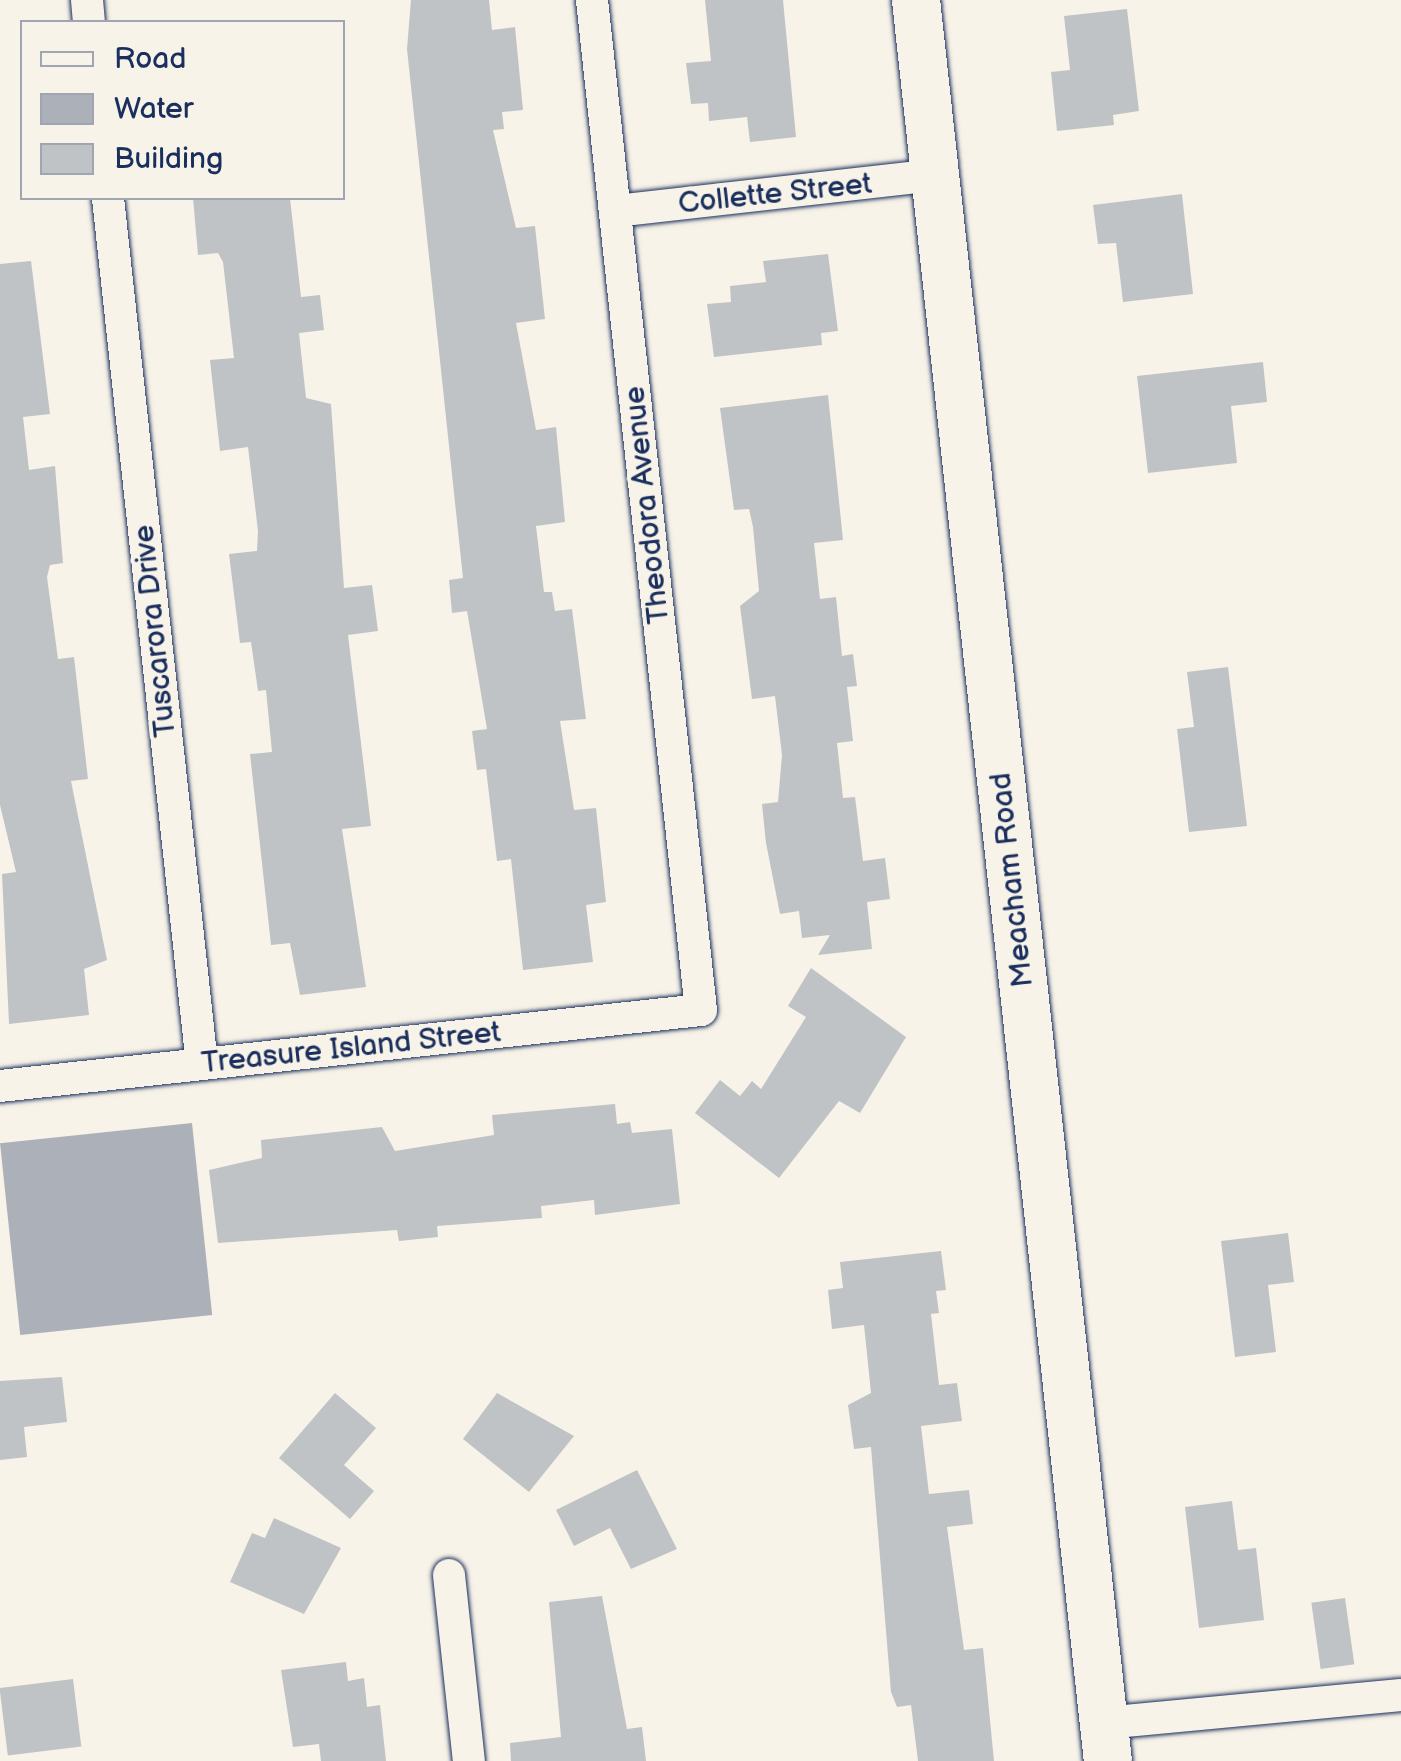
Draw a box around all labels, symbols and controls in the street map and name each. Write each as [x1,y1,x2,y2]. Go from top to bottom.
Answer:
legend [20,20,345,200]
text: Road [114,41,187,77]
text: Water [114,91,194,127]
text: Building [114,141,223,177]
street label: Collette Street [676,166,874,222]
street label: Theodora Avenue [617,384,677,626]
street label: Tuscarora Drive [126,523,184,739]
street label: Meacham Road [983,771,1041,989]
street label: Treasure Island Street [199,1014,503,1082]

